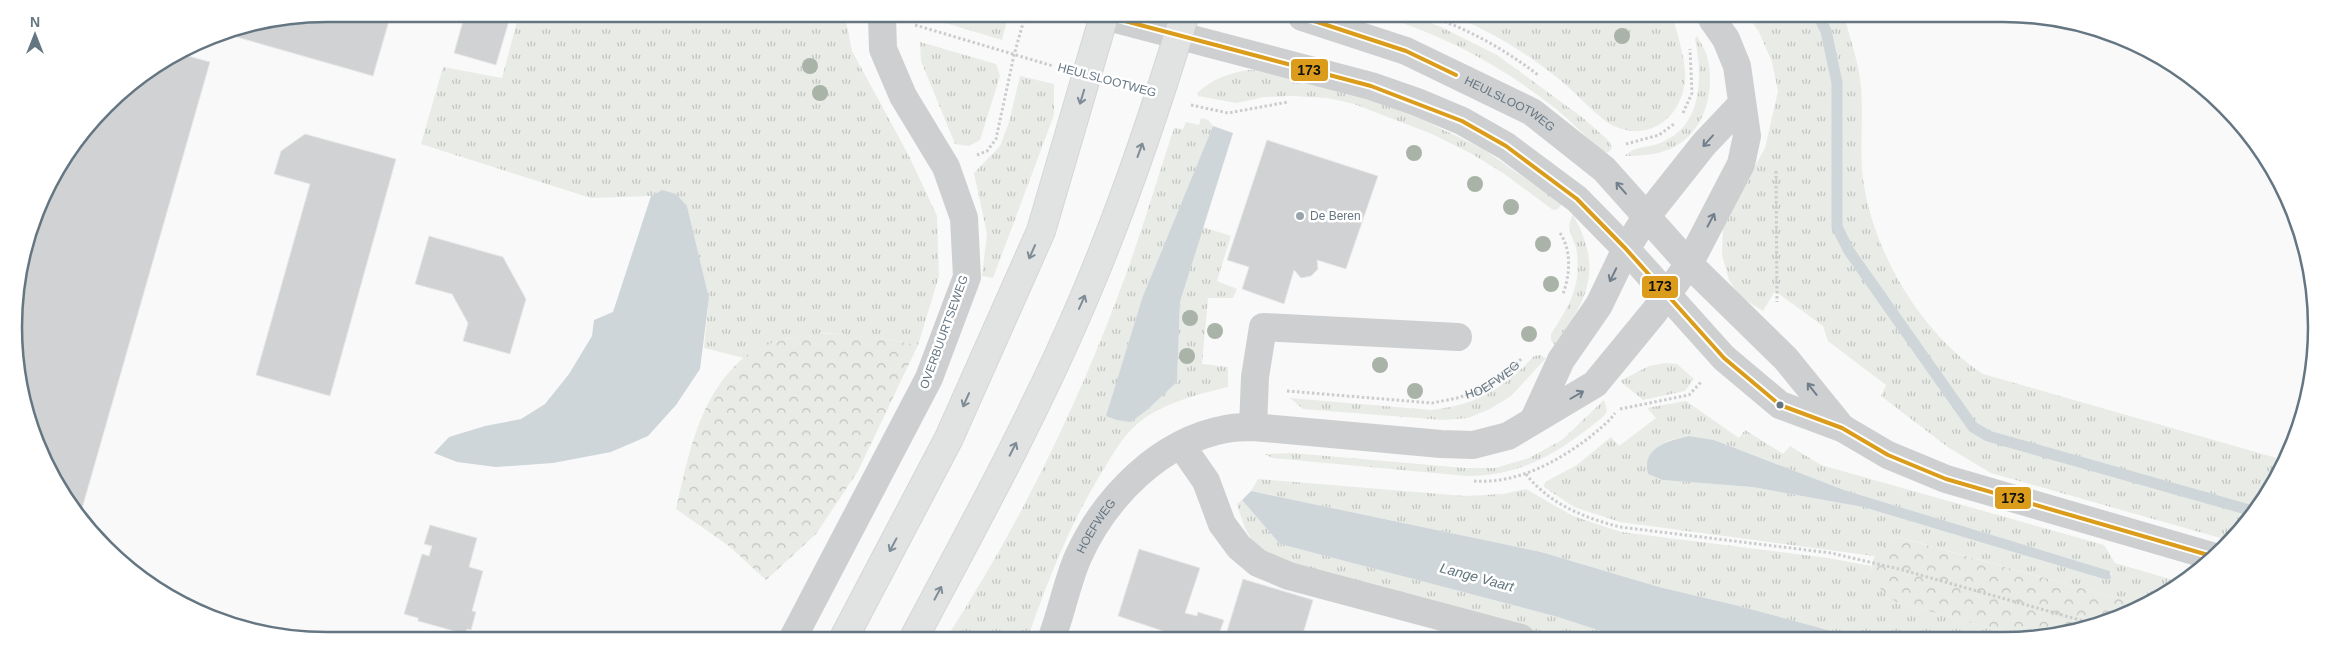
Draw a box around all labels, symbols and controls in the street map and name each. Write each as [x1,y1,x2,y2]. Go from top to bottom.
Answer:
north arrow [10,10,60,60]
text: N [30,14,40,30]
line badge: 173 [1290,58,1329,82]
street label: HEULSLOOTWEG [1056,60,1158,100]
text: 173 [1297,62,1321,78]
street label: HEULSLOOTWEG [1462,73,1558,134]
one-way arrow [1076,89,1086,105]
one-way arrow [1702,134,1714,147]
one-way arrow [1136,143,1145,159]
one-way arrow [1615,182,1626,195]
place label: De Beren [1310,209,1361,223]
marker: De Beren [1294,210,1306,222]
one-way arrow [1707,214,1717,228]
one-way arrow [1026,244,1036,259]
one-way arrow [1608,267,1618,282]
street label: OVERBUURTSEWEG [917,273,971,391]
line badge: 173 [1641,275,1679,299]
text: 173 [1648,278,1672,294]
one-way arrow [1078,295,1088,310]
street label: HOEFWEG [1463,358,1523,402]
one-way arrow [1807,383,1818,396]
one-way arrow [1569,389,1583,399]
one-way arrow [960,392,970,407]
unlabelled marker [1775,400,1785,410]
one-way arrow [1009,442,1018,457]
line badge: 173 [1994,486,2032,510]
text: 173 [2001,490,2025,506]
street label: HOEFWEG [1074,496,1119,556]
one-way arrow [888,537,897,552]
water label: Lange Vaart [1438,559,1517,595]
one-way arrow [933,586,943,601]

